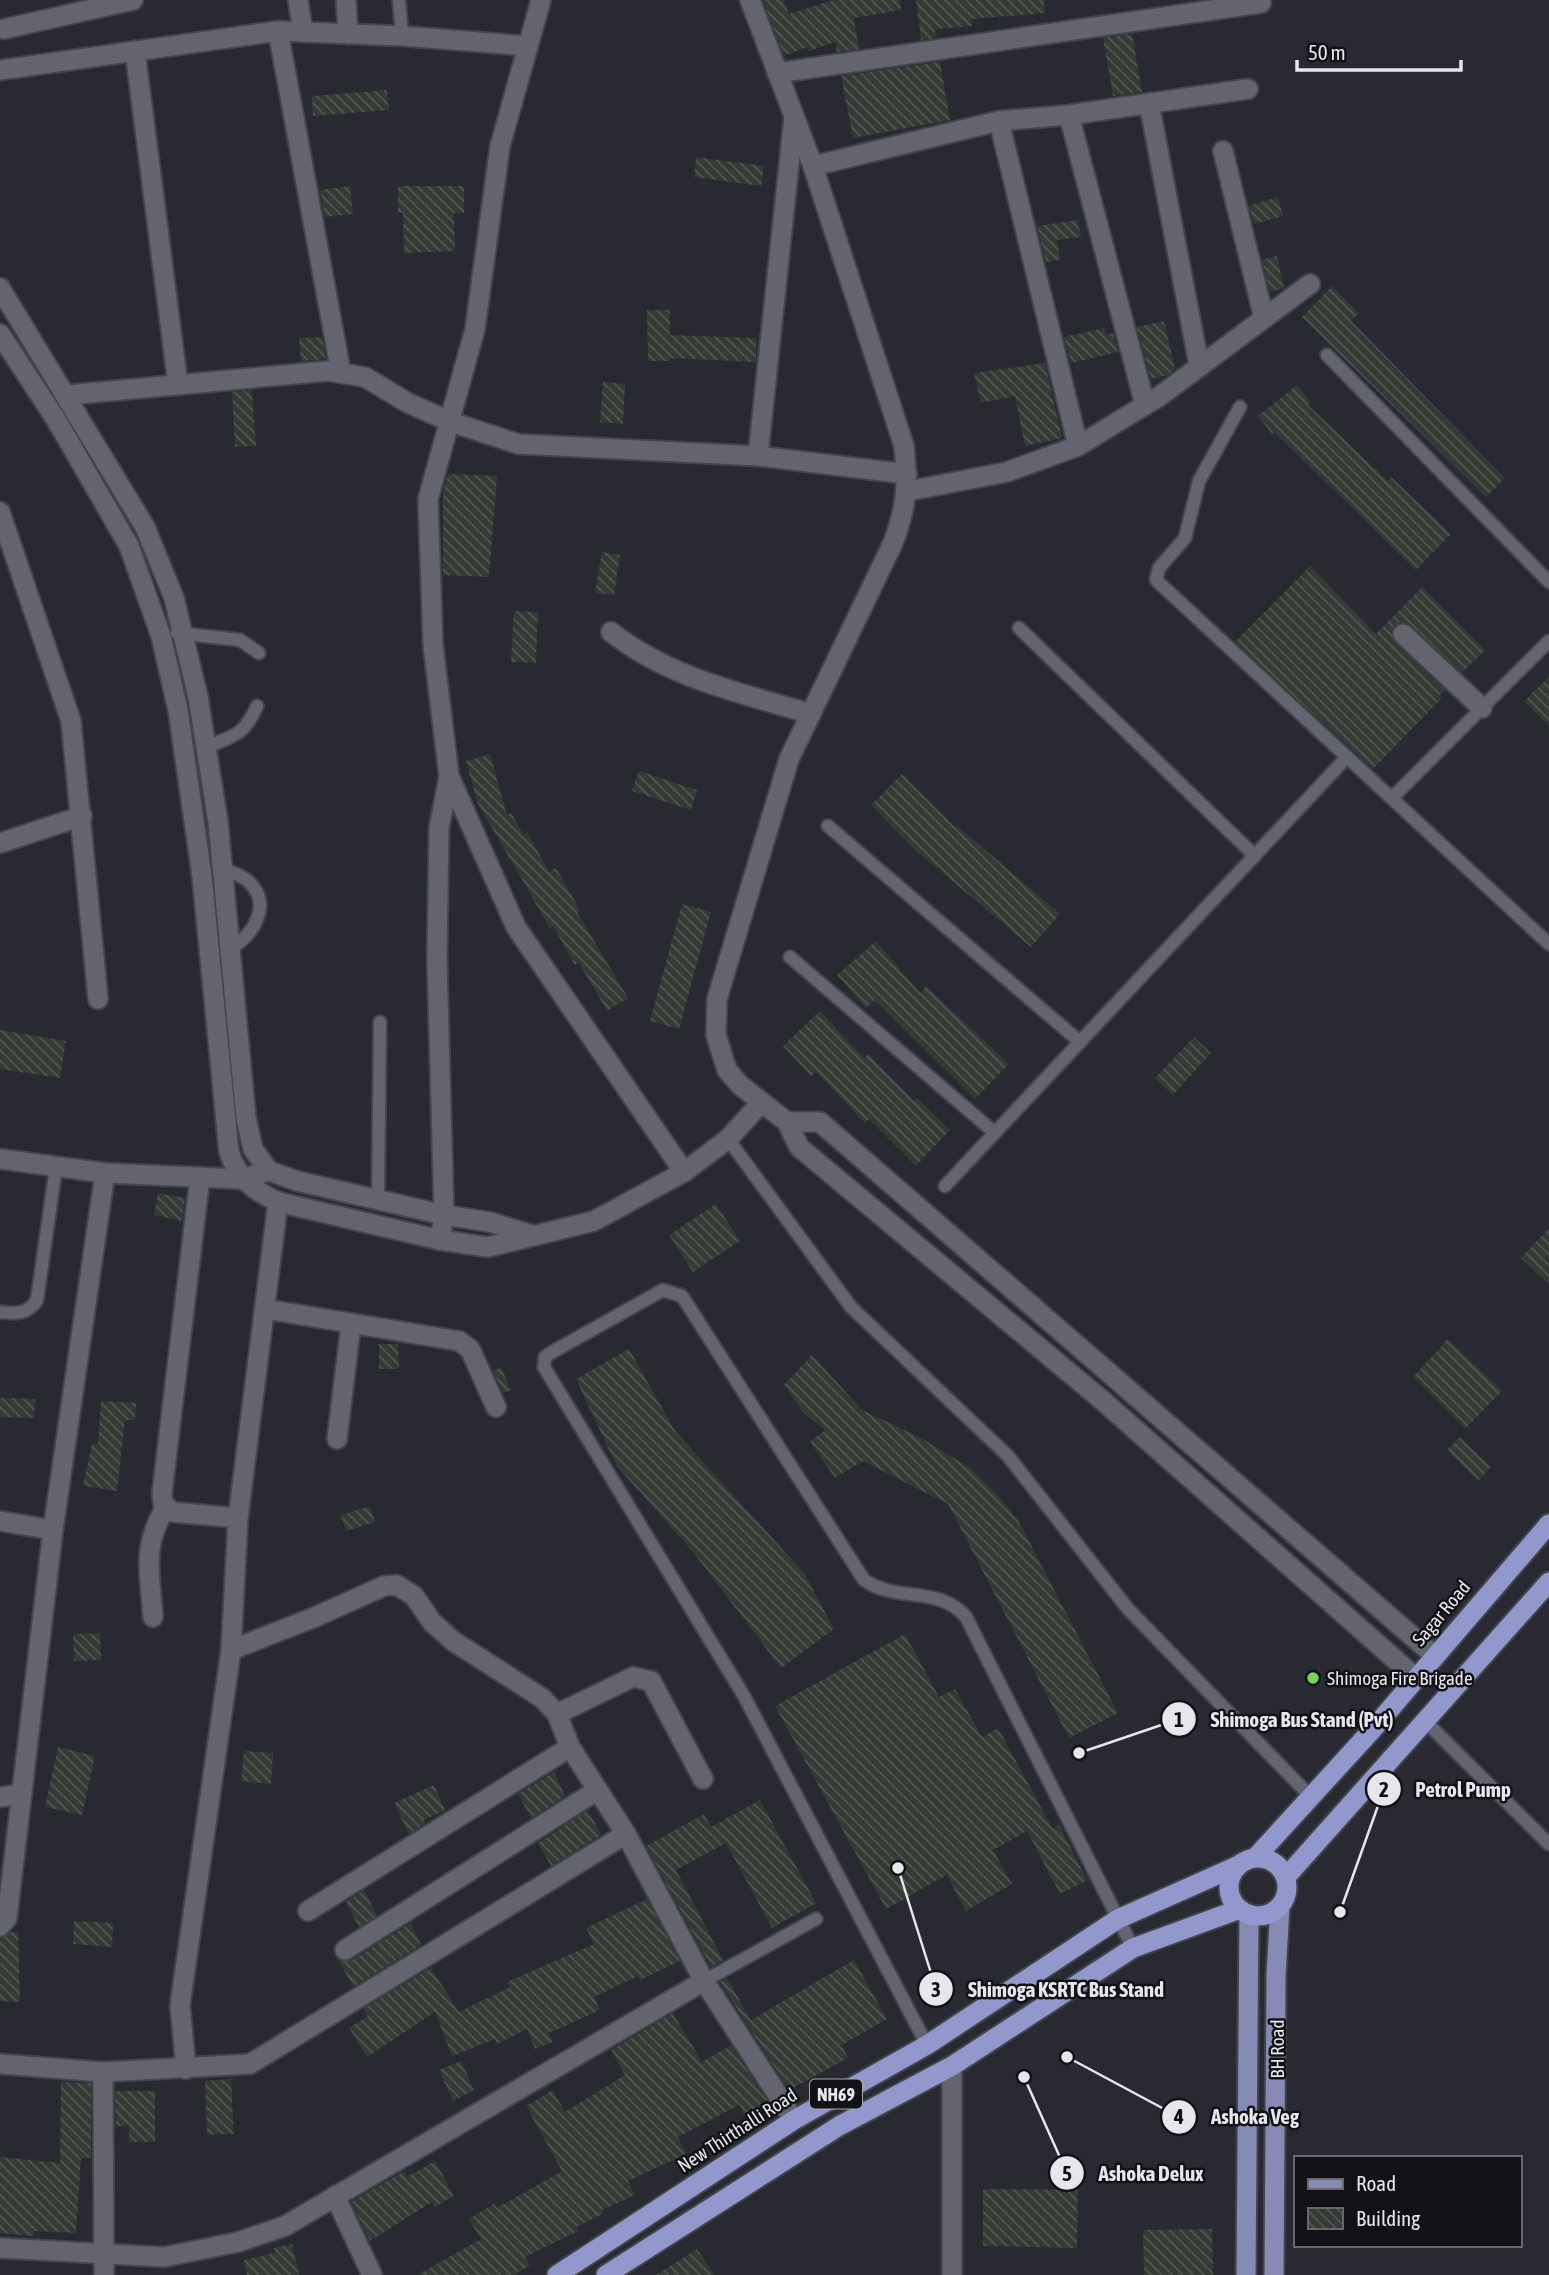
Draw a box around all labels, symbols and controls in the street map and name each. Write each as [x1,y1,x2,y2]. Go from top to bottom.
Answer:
scale bar [1297,28,1462,72]
text: 50 m [1308,40,1346,64]
street label: Sagar Road [1408,1576,1474,1650]
place label: Shimoga Fire Brigade [1327,1667,1473,1689]
marker: Shimoga Fire Brigade [1305,1670,1321,1686]
callout: Shimoga Bus Stand (Pvt) [1161,1698,1408,1740]
text: 1 [1174,1707,1184,1731]
text: Shimoga Bus Stand (Pvt) [1210,1707,1394,1731]
callout: Petrol Pump [1366,1768,1525,1810]
text: 2 [1379,1777,1389,1801]
text: Petrol Pump [1415,1777,1511,1801]
callout: Shimoga KSRTC Bus Stand [919,1968,1178,2010]
text: 3 [931,1977,941,2001]
text: Shimoga KSRTC Bus Stand [968,1977,1164,2001]
street label: BH Road [1266,2020,1288,2078]
road number: NH69 [810,2080,862,2108]
street label: New Thirthalli Road [673,2083,801,2177]
callout: Ashoka Veg [1162,2096,1313,2138]
text: 4 [1173,2104,1184,2128]
text: Ashoka Veg [1210,2104,1300,2128]
callout: Ashoka Delux [1050,2152,1218,2194]
legend [1294,2156,1521,2247]
text: 5 [1062,2161,1072,2185]
text: Ashoka Delux [1097,2161,1204,2185]
text: Road [1356,2171,1396,2195]
text: Building [1356,2206,1420,2230]

